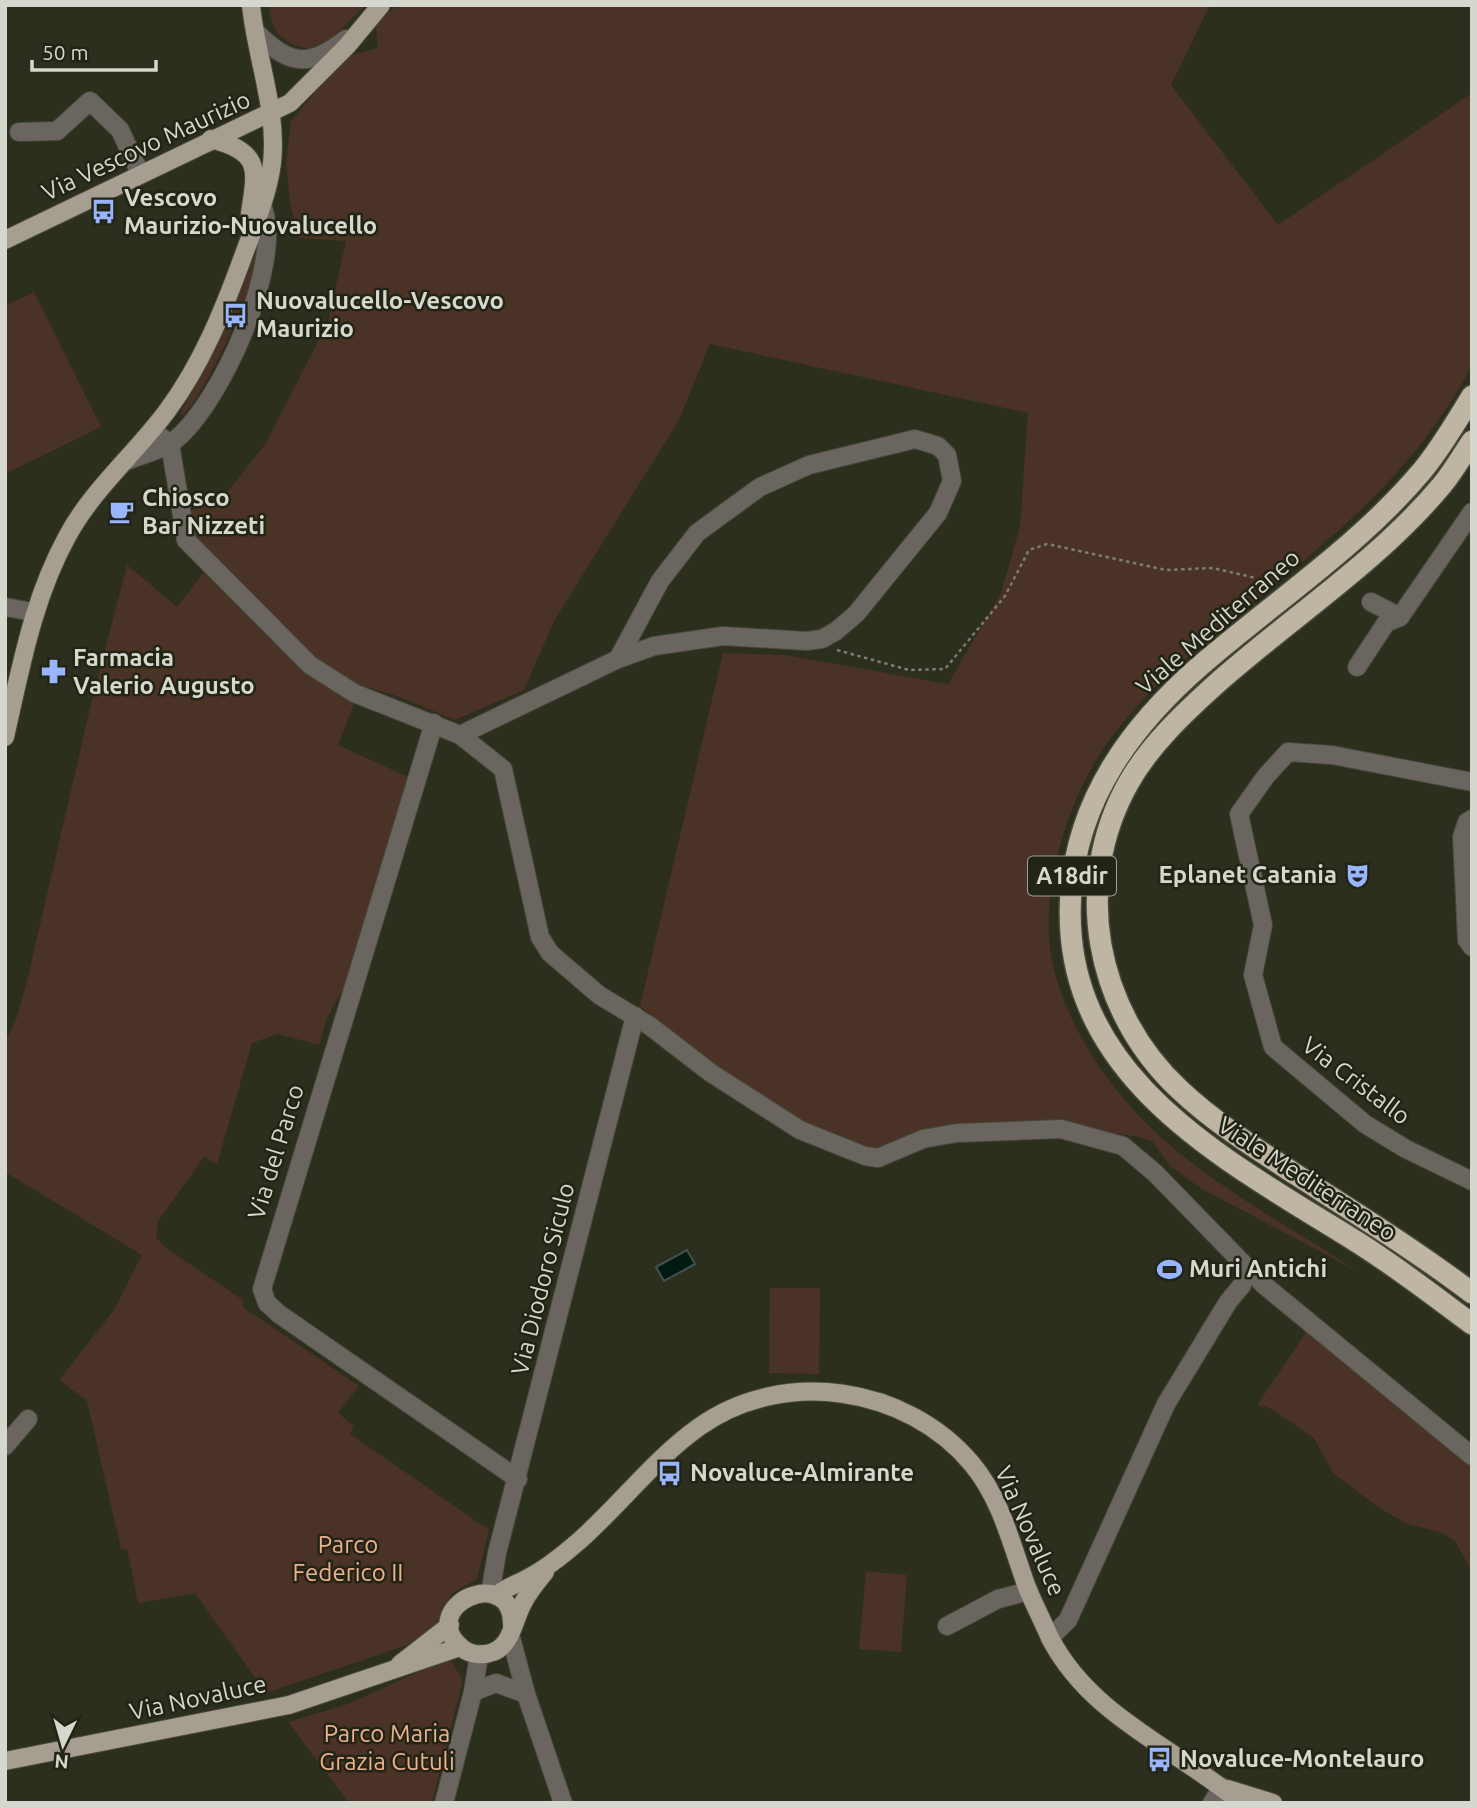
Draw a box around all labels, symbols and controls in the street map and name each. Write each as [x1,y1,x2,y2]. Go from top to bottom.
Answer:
scale bar [32,28,156,72]
text: 50 m [42,40,89,64]
street label: Via Vescovo Maurizio [37,85,254,206]
place label: Vescovo Maurizio-Nuovalucello [124,184,377,239]
bus stop icon: Vescovo Maurizio-Nuovalucello [90,198,118,226]
place label: Nuovalucello-Vescovo Maurizio [256,287,504,342]
bus stop icon: Nuovalucello-Vescovo Maurizio [222,301,250,329]
place label: Chiosco Bar Nizzeti [142,484,265,539]
cafe icon: Chiosco Bar Nizzeti [108,498,136,526]
street label: Viale Mediterraneo [1131,543,1305,700]
place label: Farmacia Valerio Augusto [73,644,255,699]
pharmacy icon: Farmacia Valerio Augusto [39,658,67,686]
road number: A18dir [1028,856,1116,896]
place label: Eplanet Catania [1159,861,1337,888]
theatre icon: Eplanet Catania [1343,861,1371,889]
street label: Via Cristallo [1297,1031,1416,1130]
street label: Via del Parco [242,1081,309,1222]
street label: Viale Mediterraneo [1213,1111,1402,1246]
street label: Via Diodoro Siculo [506,1180,579,1378]
sports icon: Muri Antichi [1155,1255,1183,1283]
place label: Muri Antichi [1189,1255,1327,1282]
bus stop icon: Novaluce-Almirante [656,1459,684,1487]
place label: Novaluce-Almirante [690,1459,914,1486]
street label: Via Novaluce [990,1462,1071,1600]
park label: Parco Federico II [293,1531,403,1586]
street label: Via Novaluce [127,1670,269,1725]
north arrow [28,1710,98,1780]
park label: Parco Maria Grazia Cutuli [319,1720,455,1775]
bus stop icon: Novaluce-Montelauro [1146,1745,1174,1773]
place label: Novaluce-Montelauro [1180,1745,1424,1772]
text: N [53,1750,70,1774]

